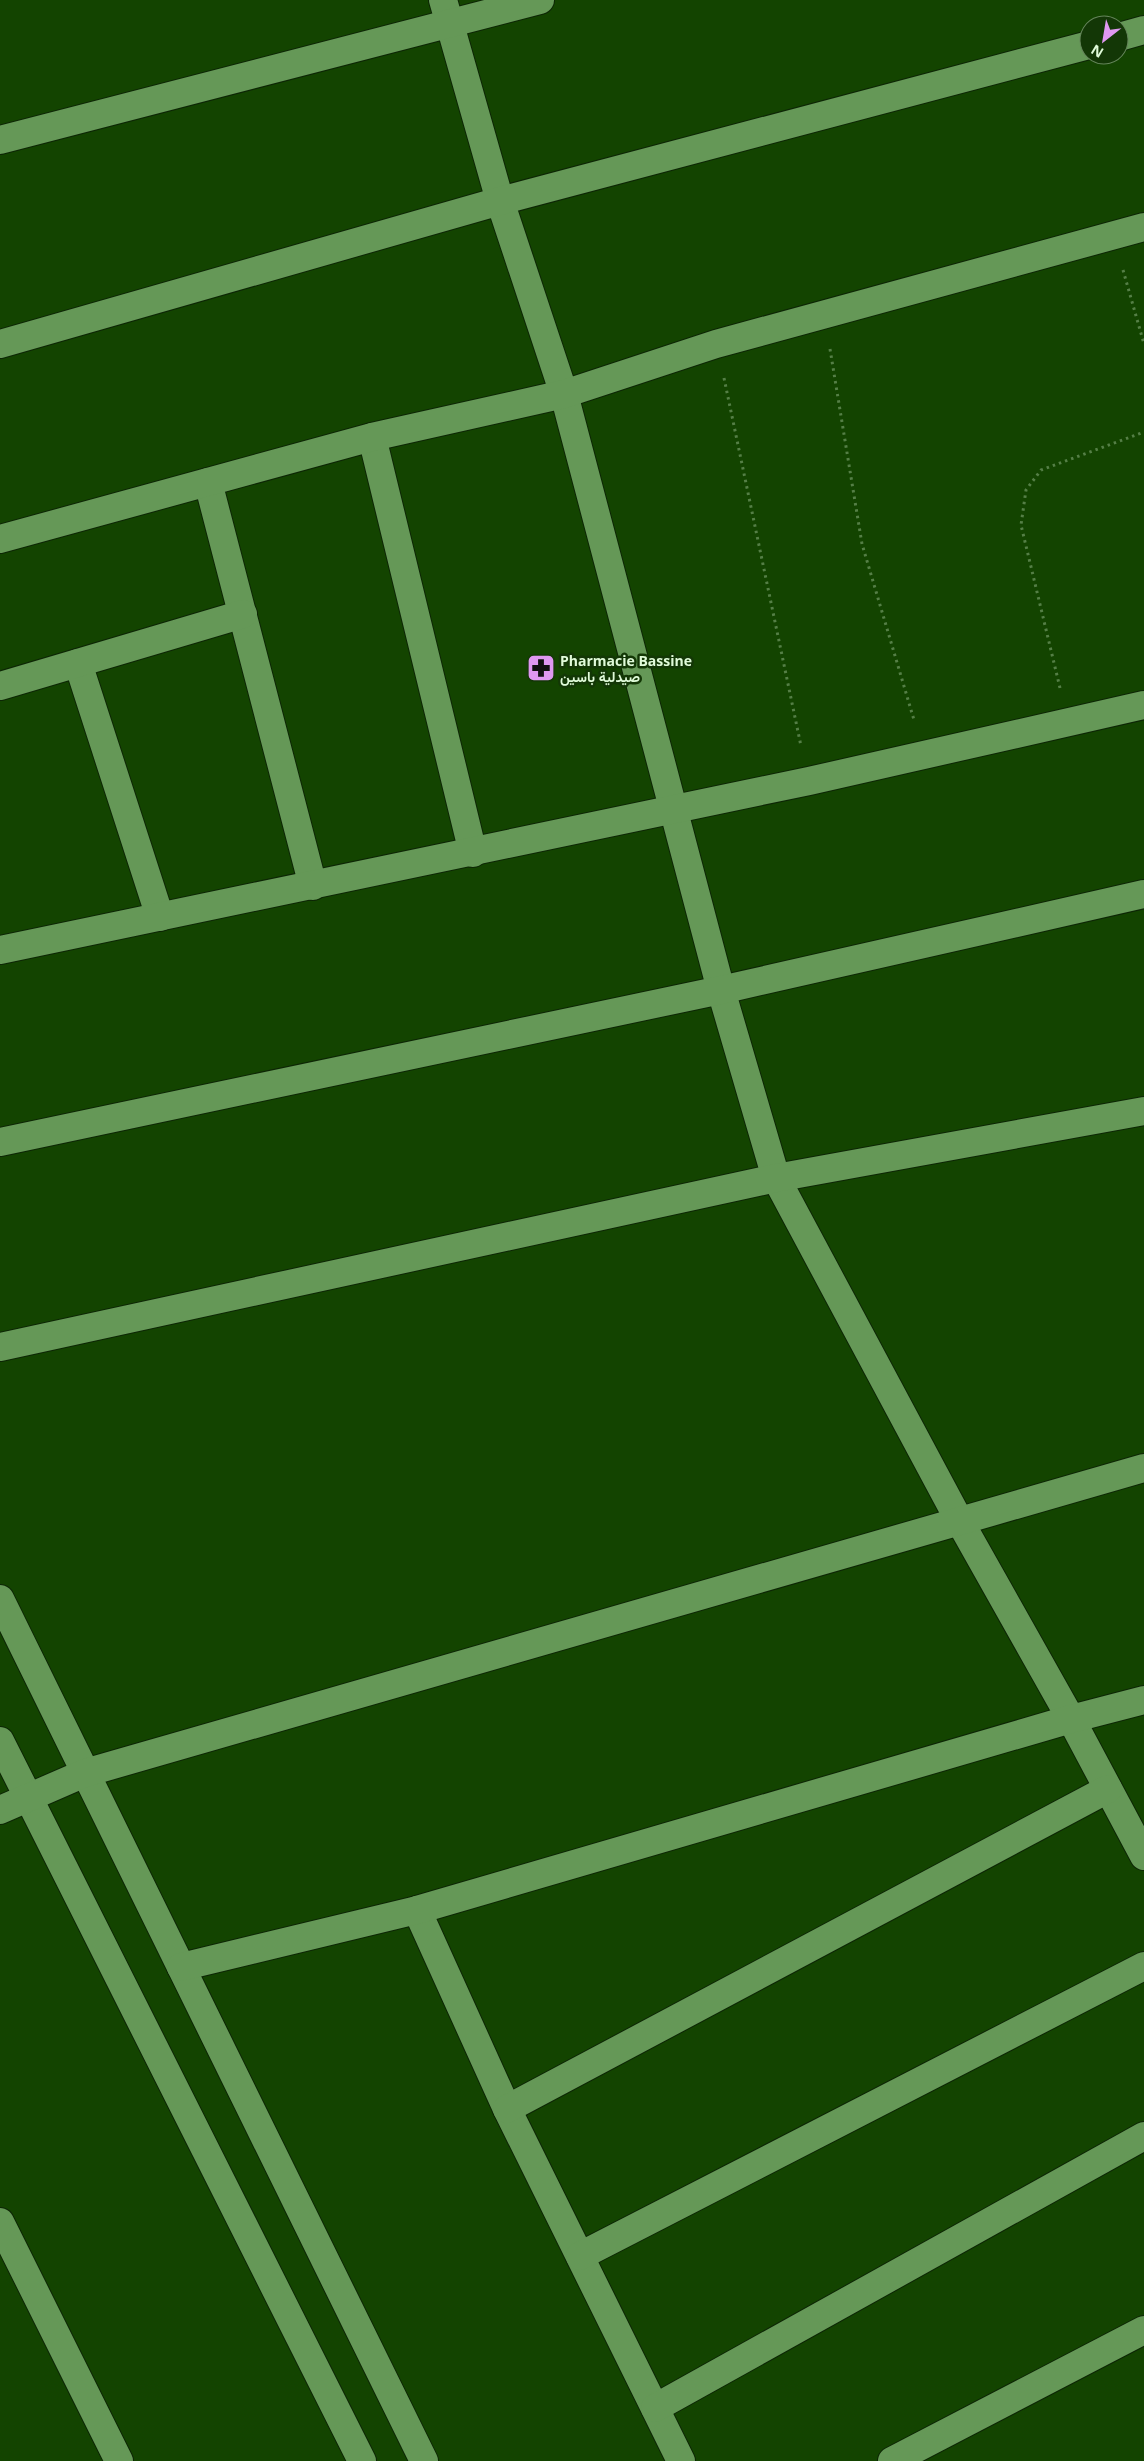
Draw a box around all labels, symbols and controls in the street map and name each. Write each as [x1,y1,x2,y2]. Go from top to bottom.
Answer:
north arrow [1079,15,1129,65]
text: N [1087,40,1107,63]
place label: Pharmacie Bassine صيدلية باسين [560,651,692,686]
pharmacy icon: Pharmacie Bassine صيدلية باسين [526,653,556,683]

